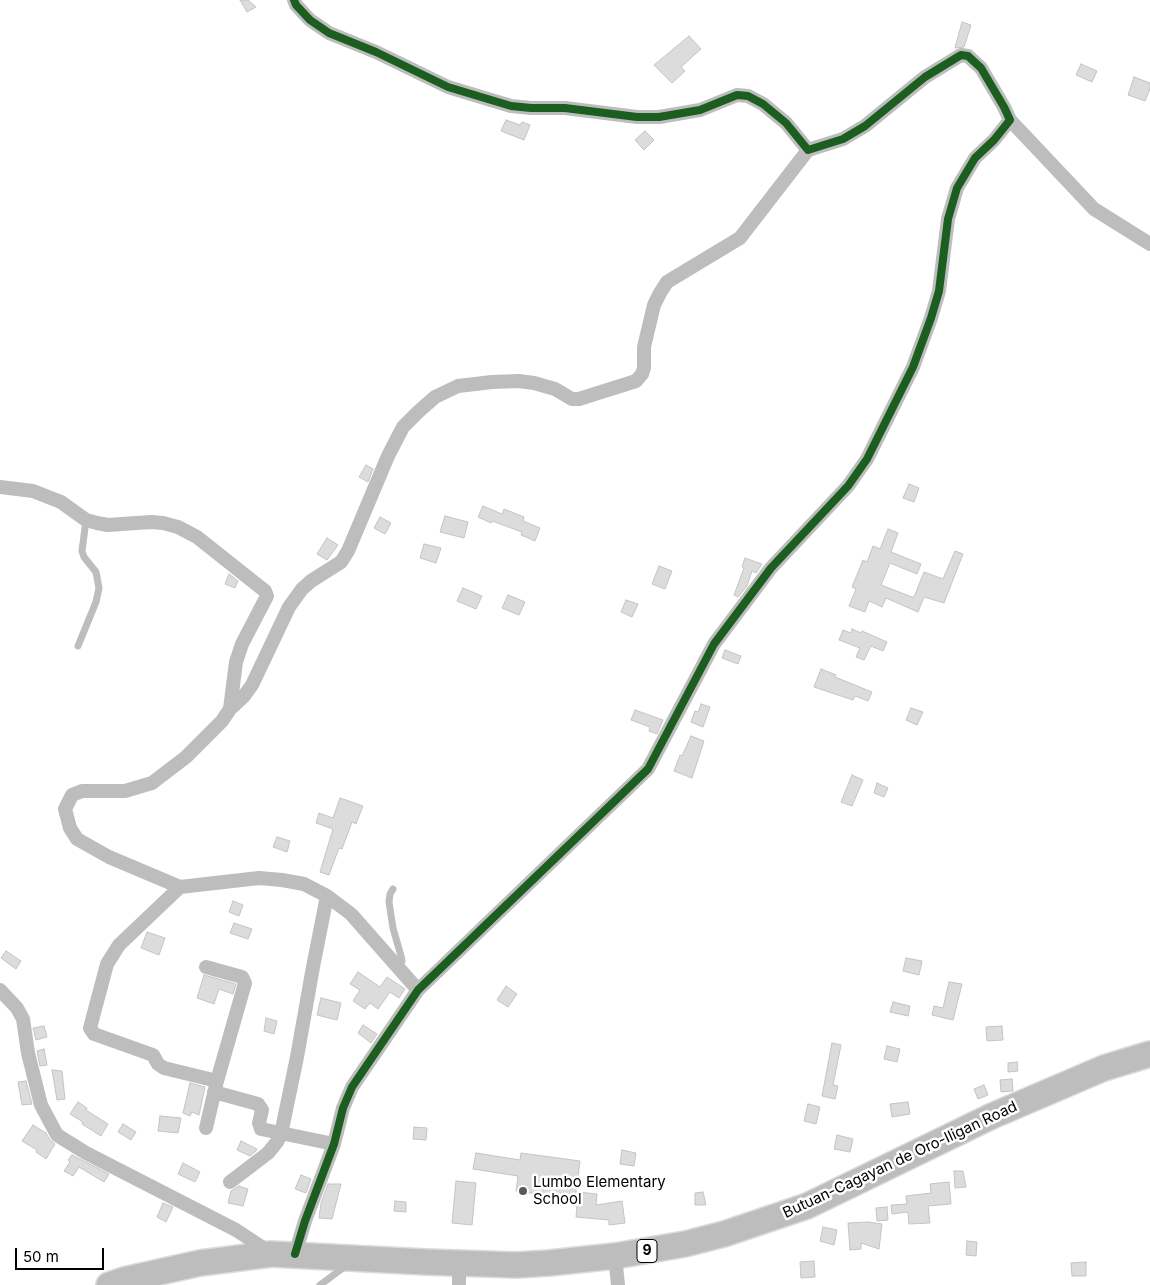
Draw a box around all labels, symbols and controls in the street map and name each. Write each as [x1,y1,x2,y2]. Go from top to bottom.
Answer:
street label: Butuan-Cagayan de Oro-Iligan Road [780,1098,1020,1222]
place label: Lumbo Elementary School [533,1173,666,1208]
marker: Lumbo Elementary School [517,1185,529,1197]
scale bar [18,1238,106,1270]
road number: 9 [637,1240,657,1262]
text: 50 m [23,1247,59,1266]

